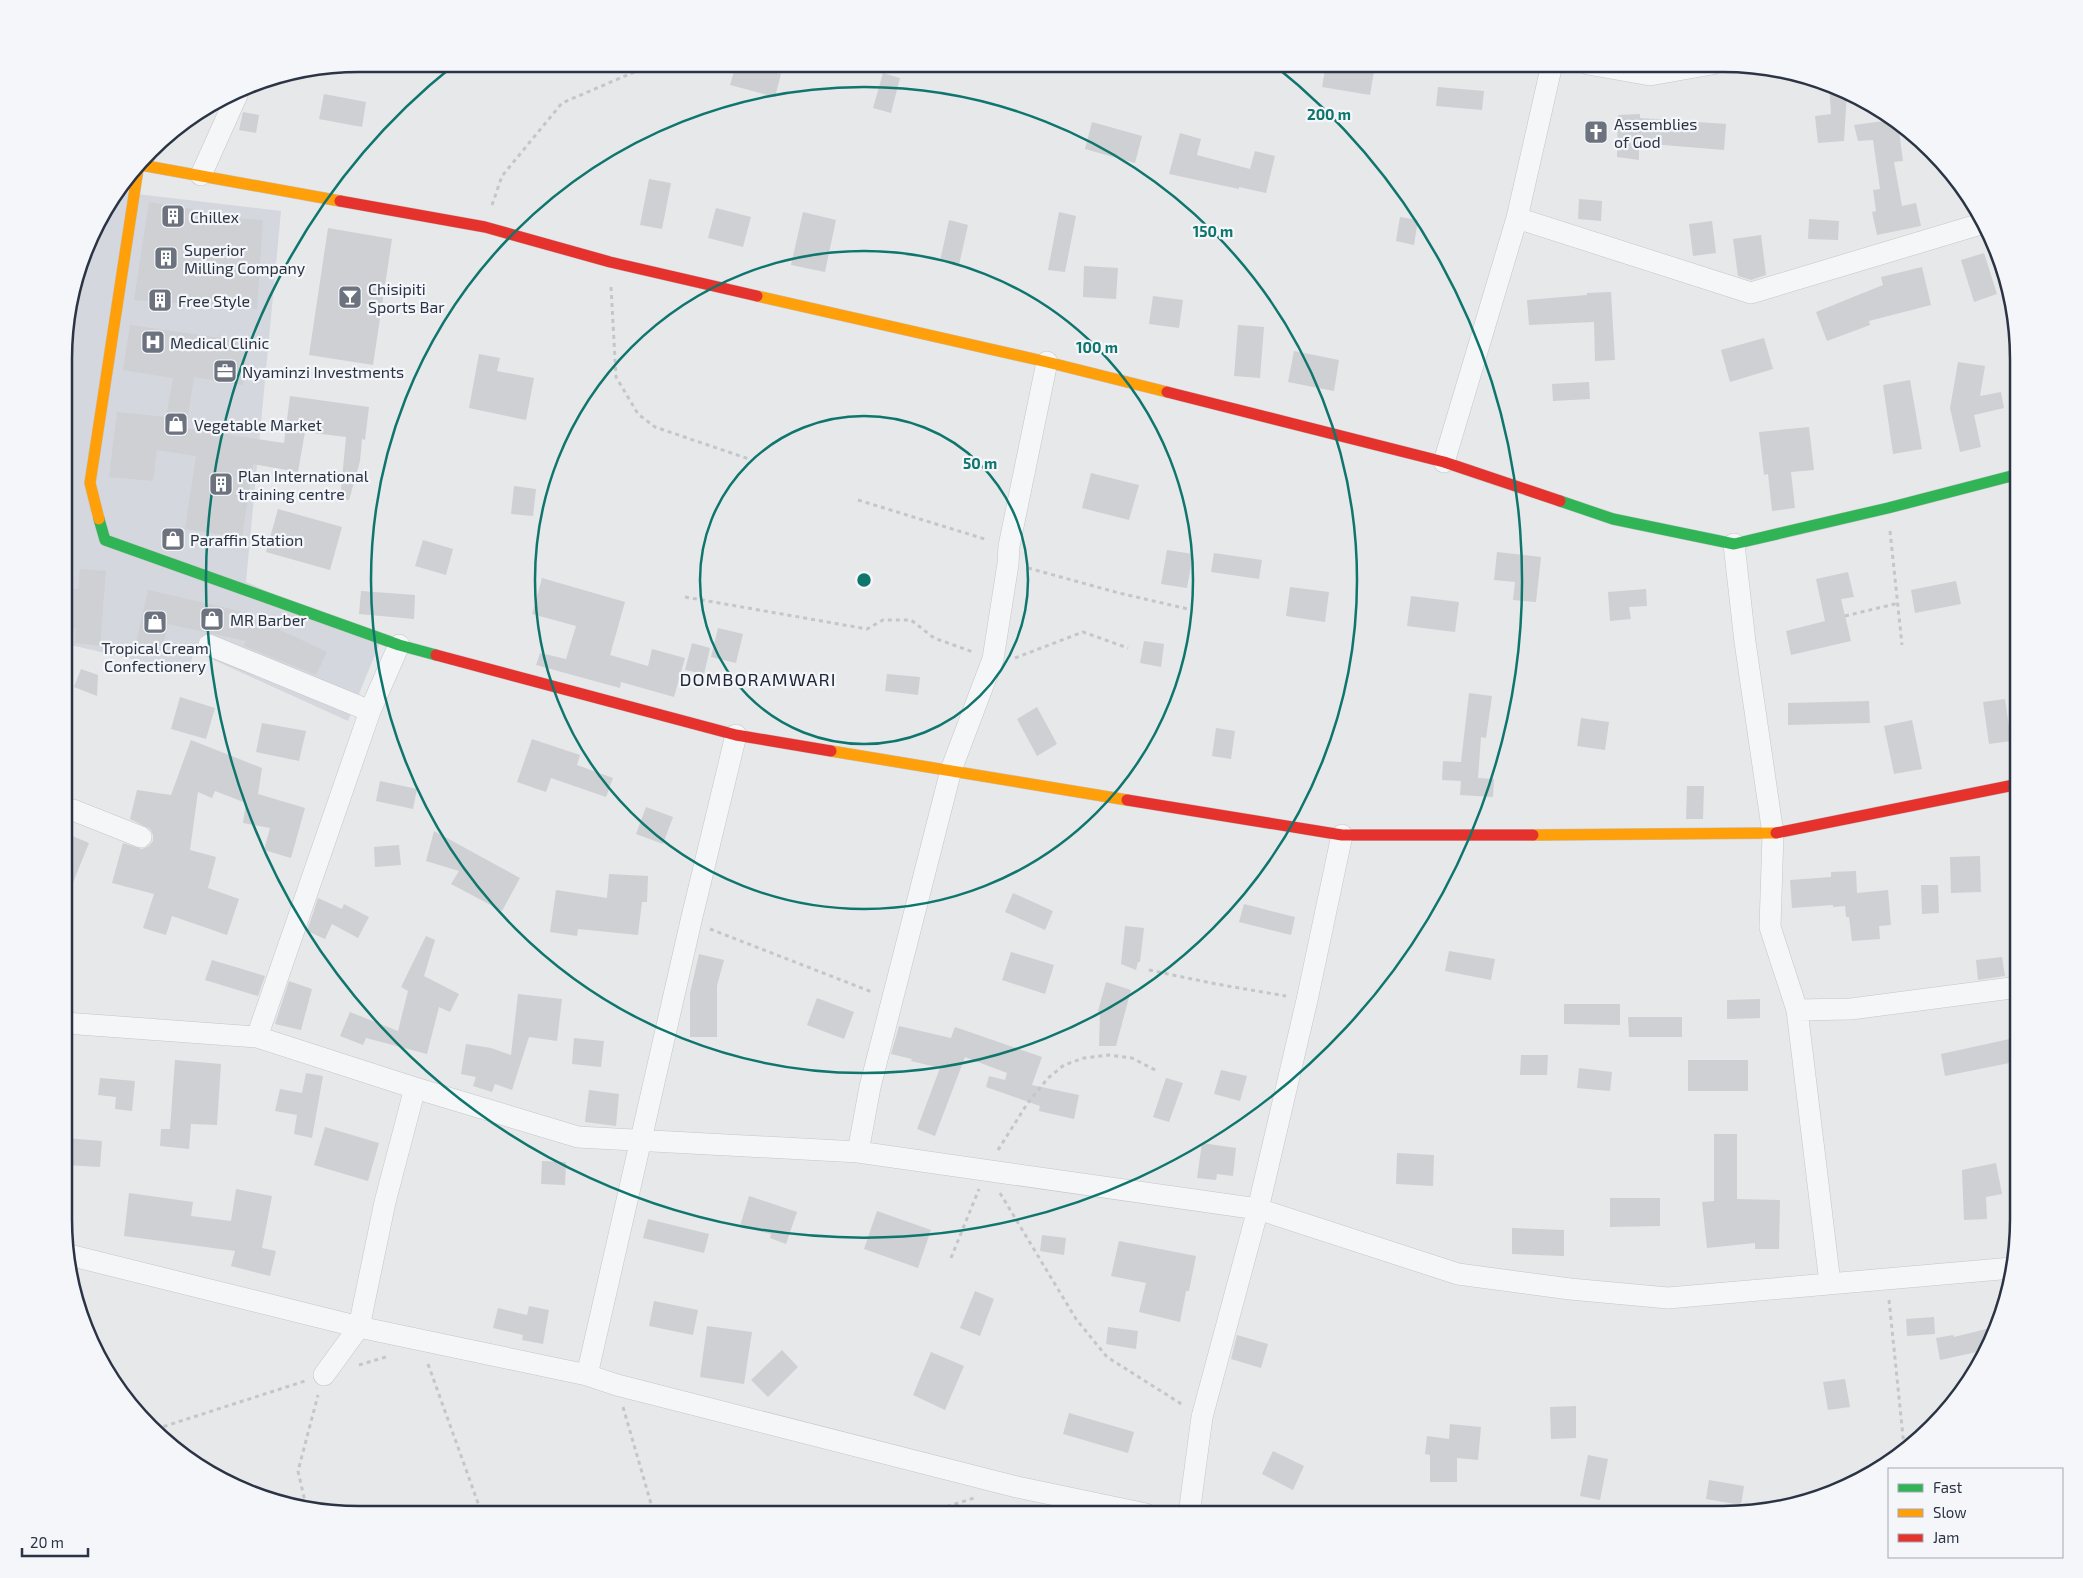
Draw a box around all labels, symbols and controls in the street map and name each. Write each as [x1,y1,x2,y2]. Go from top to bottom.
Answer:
text: 200 m [1307,105,1351,123]
place label: Assemblies of God [1614,114,1697,151]
church icon: Assemblies of God [1583,119,1609,145]
building icon: Chillex [160,203,186,229]
place label: Chillex [190,207,239,226]
text: 150 m [1193,222,1233,240]
place label: Superior Milling Company [184,240,306,277]
building icon: Superior Milling Company [153,245,179,271]
place label: Chisipiti Sports Bar [368,279,445,316]
bar icon: Chisipiti Sports Bar [337,284,363,310]
building icon: Free Style [147,287,173,313]
place label: Free Style [178,291,250,310]
hospital icon: Medical Clinic [140,329,166,355]
place label: Medical Clinic [170,333,269,352]
text: 100 m [1076,338,1118,356]
office icon: Nyaminzi Investments [212,358,238,384]
place label: Nyaminzi Investments [242,362,404,381]
shop icon: Vegetable Market [163,411,189,437]
place label: Vegetable Market [194,415,322,434]
text: 50 m [963,454,997,472]
place label: Plan International training centre [238,466,369,503]
building icon: Plan International training centre [208,471,234,497]
shop icon: Paraffin Station [160,526,186,552]
place label: Paraffin Station [190,530,303,549]
centre of rings [855,571,873,589]
shop icon: MR Barber [199,606,225,632]
shop icon: Tropical Cream Confectionery [142,609,168,635]
place label: MR Barber [230,610,307,629]
place label: Tropical Cream Confectionery [101,638,209,675]
district label: DOMBORAMWARI [680,668,836,690]
legend [1888,1468,2063,1558]
text: Fast [1933,1478,1963,1496]
text: Slow [1933,1503,1967,1521]
scale bar [22,1526,89,1558]
text: Jam [1933,1528,1959,1546]
text: 20 m [30,1533,64,1551]

